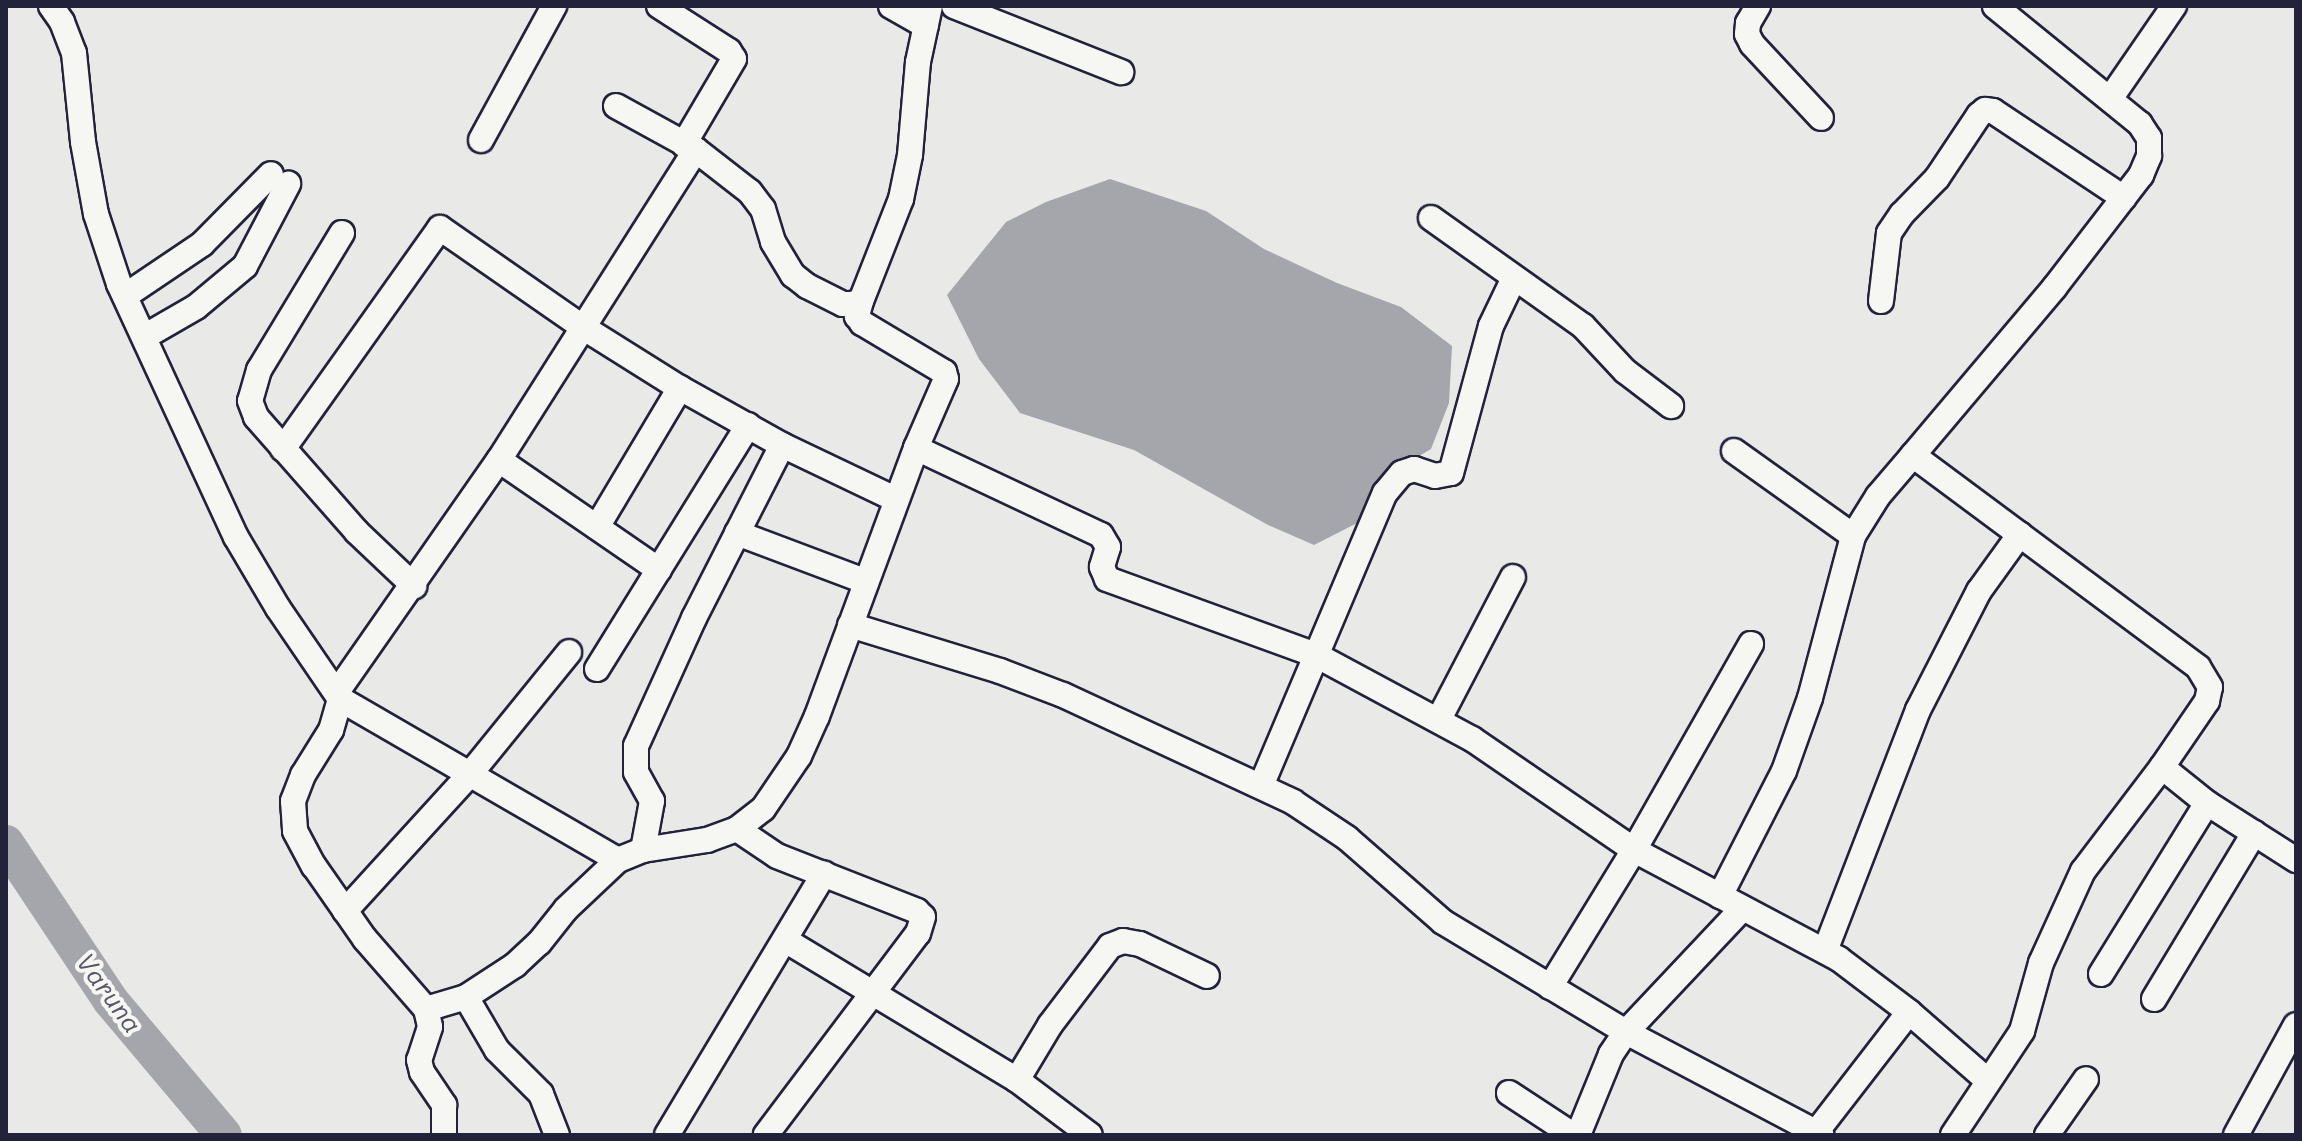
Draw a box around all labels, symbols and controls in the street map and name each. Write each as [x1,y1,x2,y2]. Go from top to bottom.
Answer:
water label: Varuna [70,947,148,1039]

